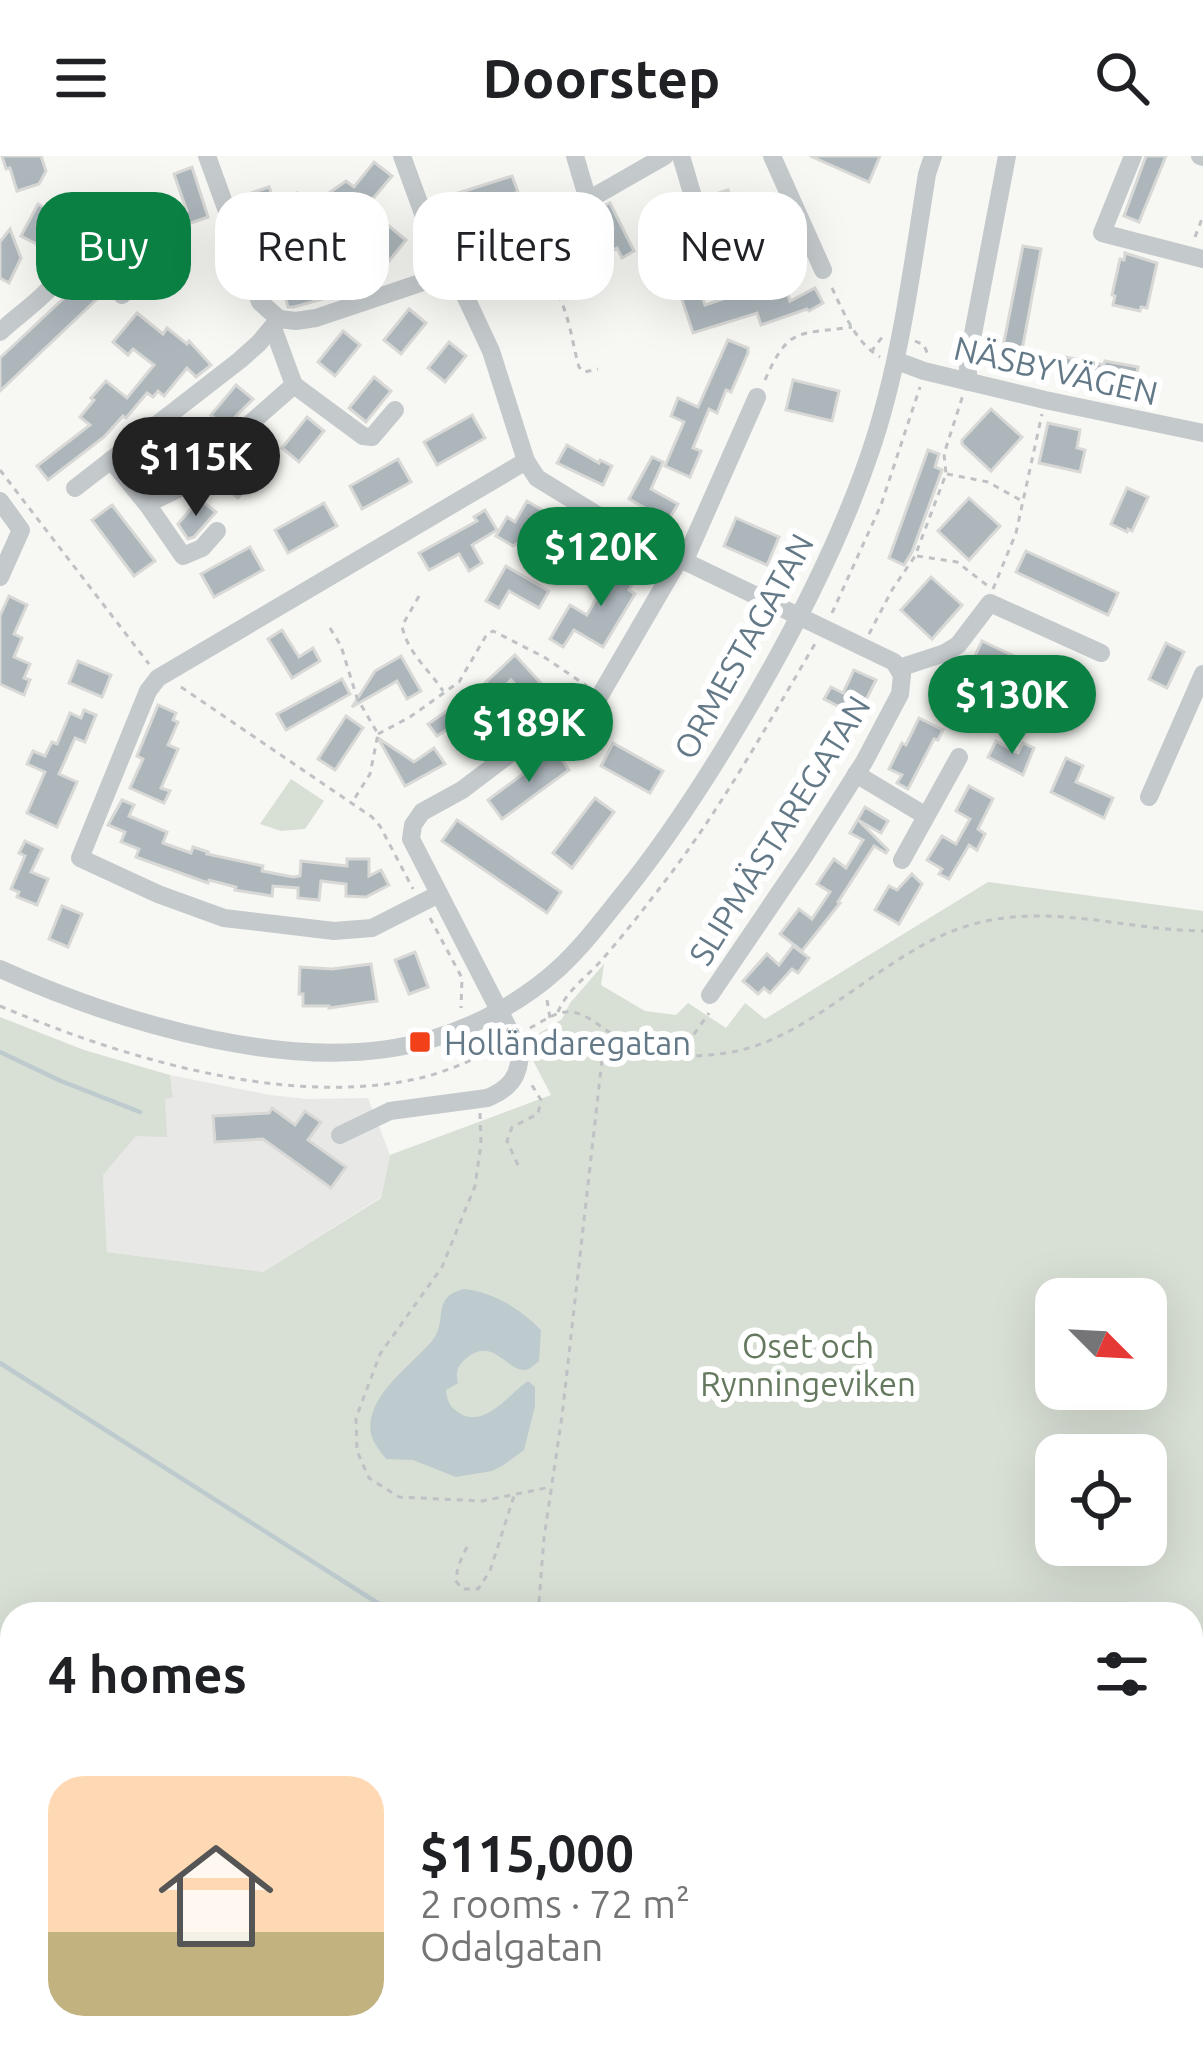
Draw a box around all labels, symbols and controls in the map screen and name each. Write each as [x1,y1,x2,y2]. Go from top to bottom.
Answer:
icon: menu [48,45,114,111]
icon: search [1089,45,1155,111]
text: Doorstep [483,48,720,108]
chip: Buy [36,192,191,300]
chip: Rent [215,192,389,300]
chip: Filters [413,192,614,300]
chip: New [638,192,807,300]
street label: NÄSBYVÄGEN [951,329,1161,411]
pin: $115K [112,417,280,519]
text: $115K [139,434,253,477]
pin: $120K [517,507,685,609]
text: $120K [544,524,658,567]
street label: ORMESTAGATAN [666,527,820,765]
pin: $130K [928,655,1096,757]
text: $130K [955,672,1069,715]
pin: $189K [445,683,613,785]
street label: SLIPMÄSTAREGATAN [681,689,877,971]
text: $189K [472,700,586,743]
place label: Holländaregatan [444,1024,691,1061]
marker: Holländaregatan [407,1029,433,1055]
north arrow [1035,1278,1167,1410]
map controls [1035,1278,1167,1566]
park label: Oset och Rynningeviken [700,1327,916,1402]
button: locate [1035,1434,1167,1566]
icon: filters [1089,1641,1155,1707]
text: 4 homes [48,1645,247,1703]
icon: home [144,1824,288,1968]
text: $115,000 [420,1824,634,1882]
text: 2 rooms · 72 m² [420,1882,690,1925]
text: Odalgatan [420,1925,603,1968]

